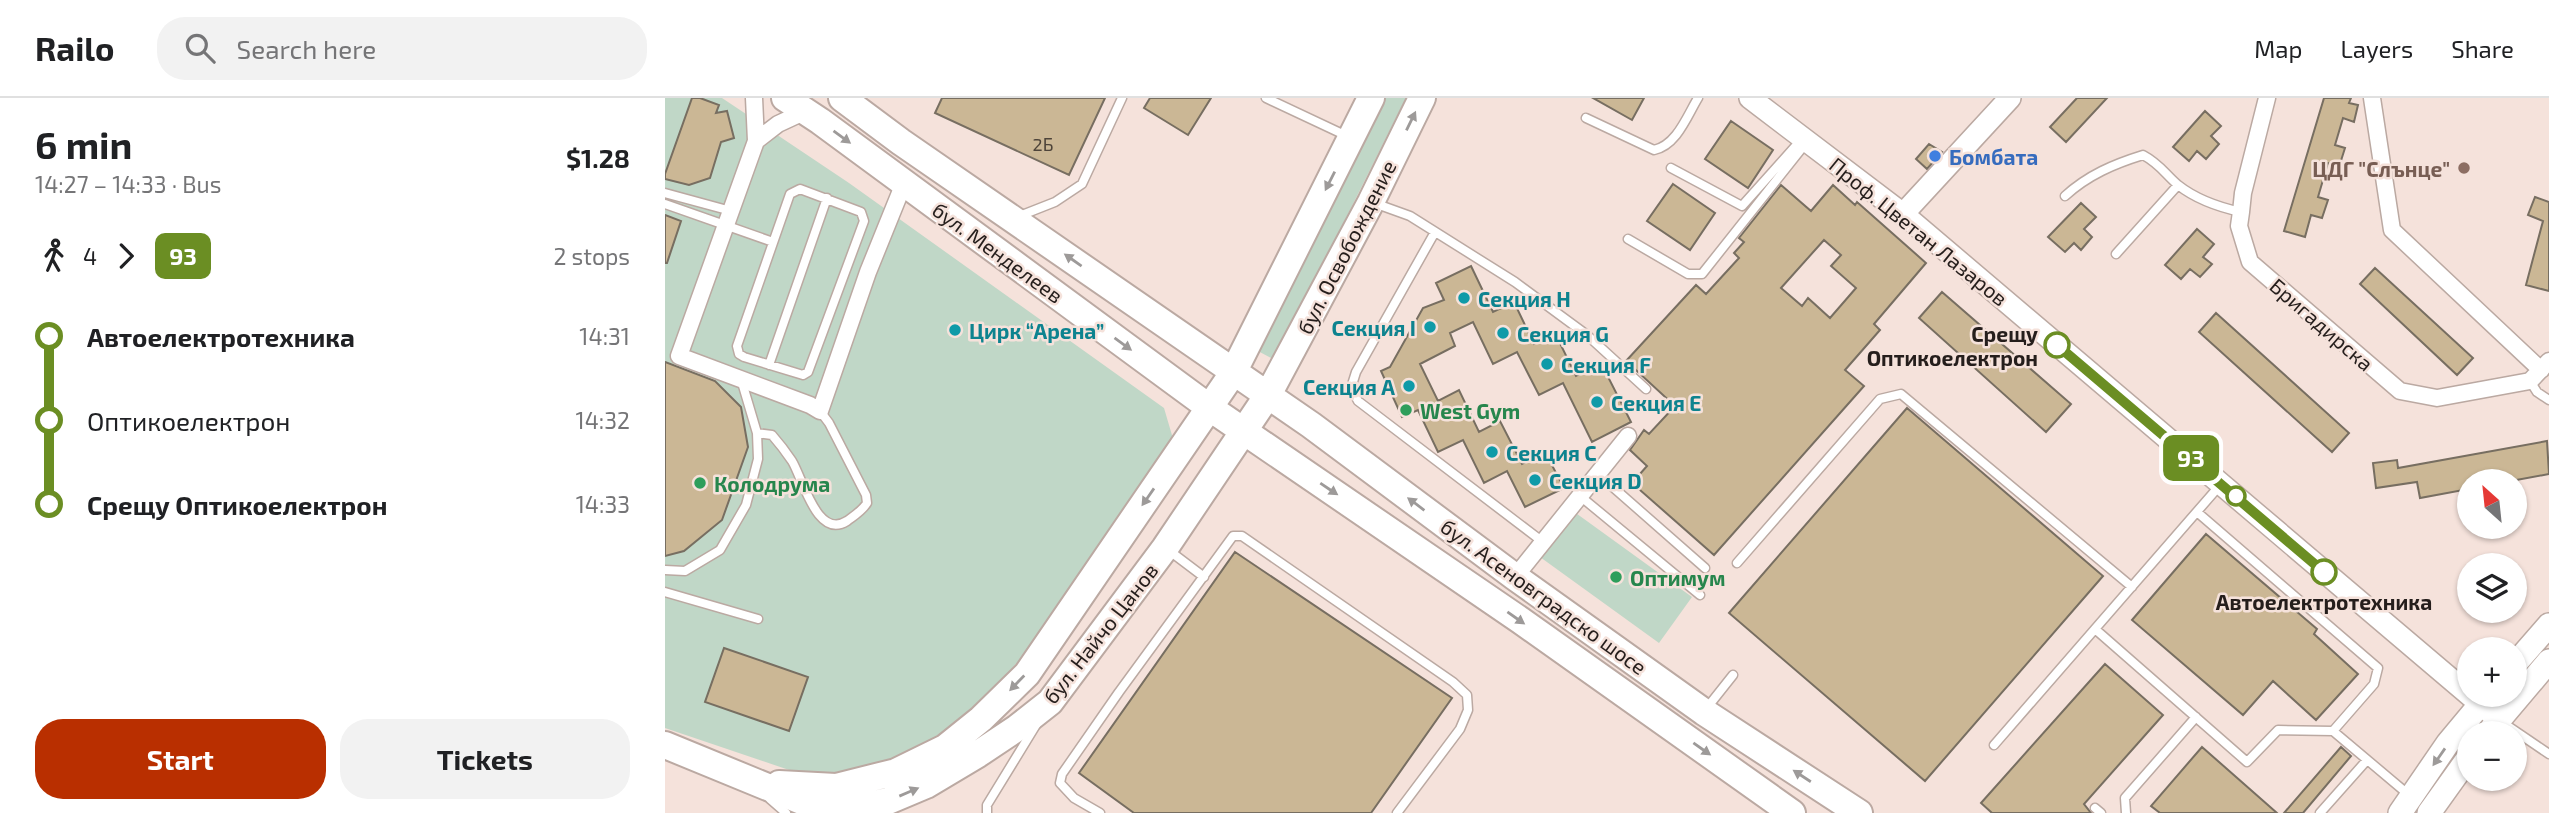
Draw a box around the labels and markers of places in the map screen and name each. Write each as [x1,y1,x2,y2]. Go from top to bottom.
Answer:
place label: Бомбата [1949,144,2038,169]
marker: Бомбата [1927,148,1943,164]
place label: ЦДГ "Слънце" [2312,156,2450,181]
marker: ЦДГ "Слънце" [2456,160,2472,176]
place label: Секция H [1478,286,1571,311]
marker: Секция H [1456,290,1472,306]
place label: Секция I [1331,315,1416,340]
place label: Цирк “Арена” [969,318,1104,343]
marker: Секция I [1422,319,1438,335]
place label: Секция G [1517,321,1609,346]
place label: Срещу Оптикоелектрон [1867,321,2038,370]
marker: Цирк “Арена” [947,322,963,338]
marker: Секция G [1495,325,1511,341]
marker: Срещу Оптикоелектрон [2044,332,2070,358]
place label: Секция F [1561,352,1651,377]
marker: Секция F [1539,356,1555,372]
place label: Секция A [1303,374,1395,399]
marker: Секция A [1401,378,1417,394]
place label: Секция E [1611,390,1702,415]
marker: Секция E [1589,394,1605,410]
place label: West Gym [1420,398,1520,424]
marker: West Gym [1398,402,1414,418]
place label: Секция C [1506,440,1597,465]
marker: Секция C [1484,444,1500,460]
place label: Секция D [1549,468,1642,493]
place label: Колодрума [714,471,830,496]
marker: Секция D [1527,472,1543,488]
marker: Колодрума [692,475,708,491]
unlabelled marker [2226,486,2246,506]
marker: Автоелектротехника [2311,559,2337,585]
place label: Оптимум [1630,565,1726,590]
marker: Оптимум [1608,569,1624,585]
place label: Автоелектротехника [2216,589,2432,614]

